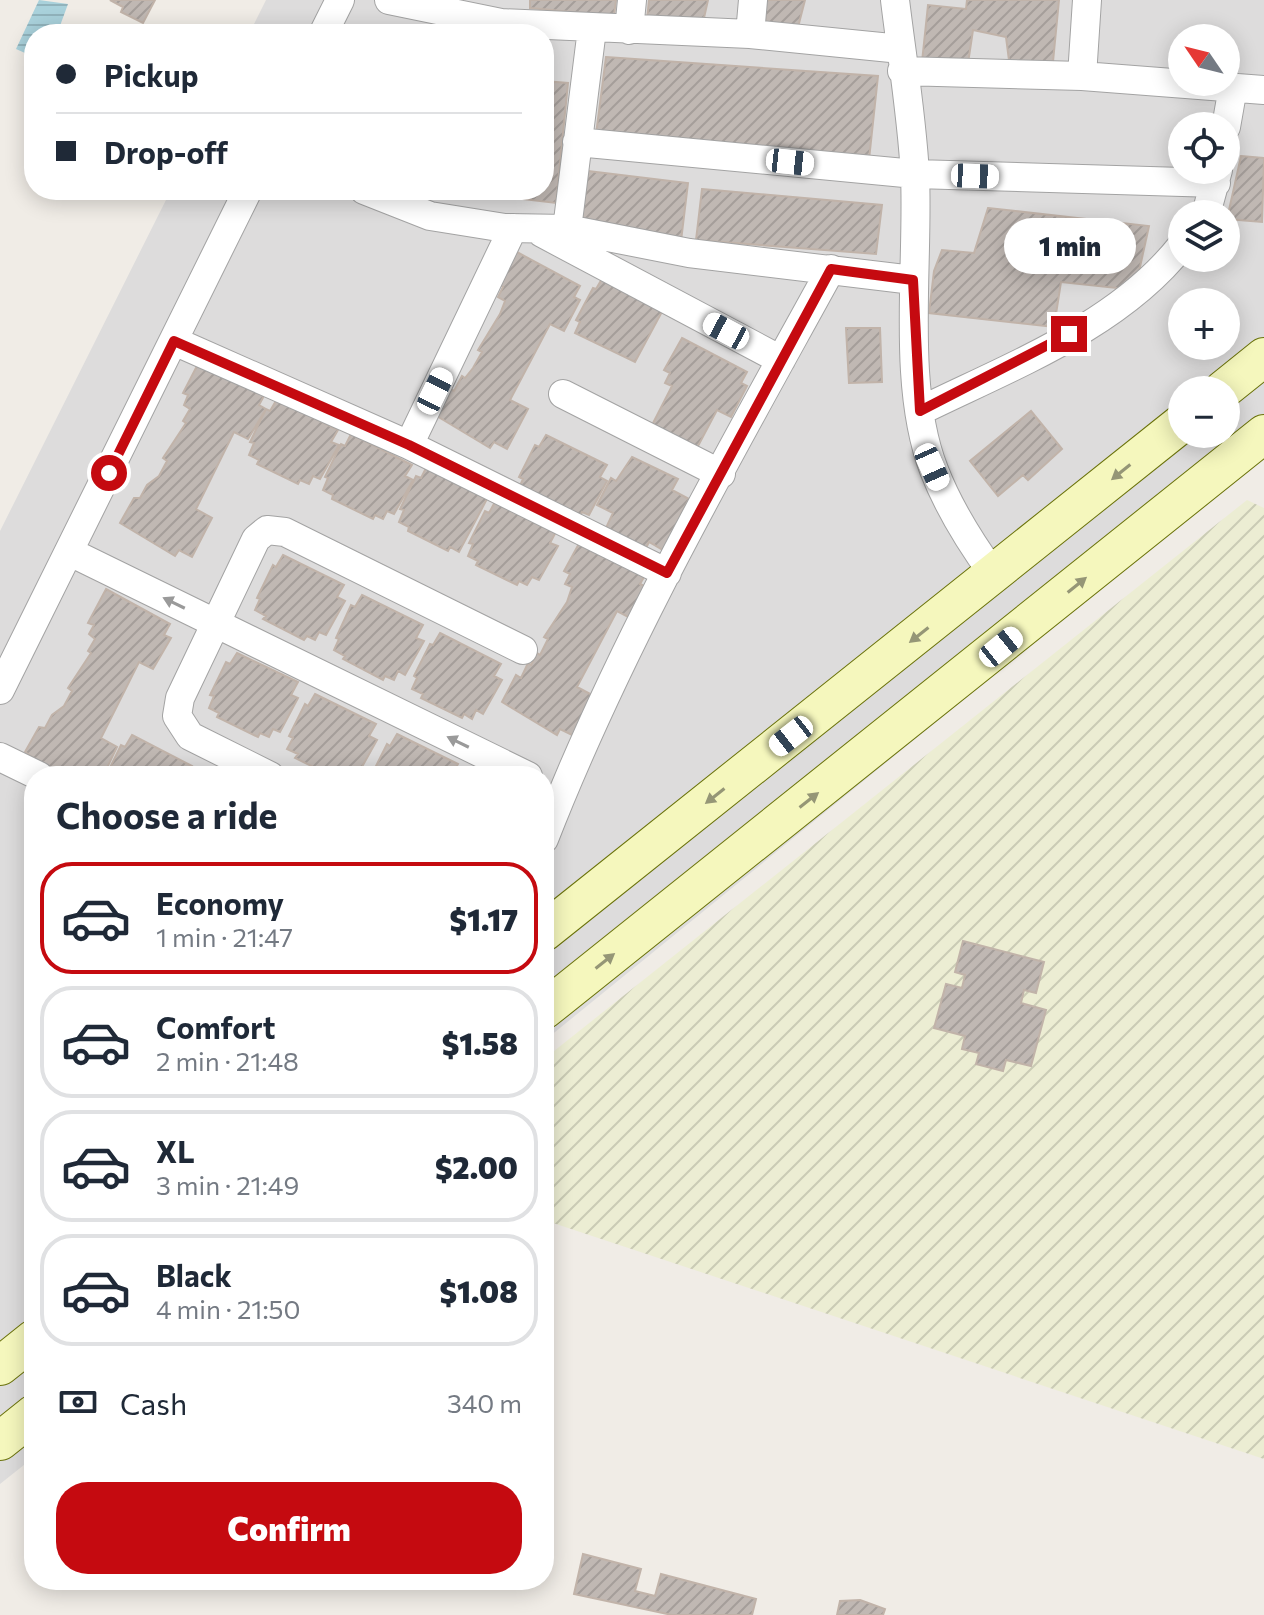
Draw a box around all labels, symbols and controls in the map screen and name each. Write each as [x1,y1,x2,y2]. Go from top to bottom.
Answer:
north arrow [1168,24,1240,96]
map controls [1168,24,1240,448]
text: Pickup [104,56,198,93]
button: locate [1168,112,1240,184]
text: Drop-off [104,133,228,170]
car [765,148,815,176]
car [951,163,999,189]
button: layers [1168,200,1240,272]
callout: 1 min [1003,218,1135,274]
text: 1 min [1039,230,1101,261]
button: + [1168,288,1240,360]
car [699,309,753,353]
route end [1051,316,1087,352]
car [414,364,456,418]
button: − [1168,376,1240,448]
car [911,440,953,494]
route start [91,455,127,491]
one-way arrow [1111,463,1131,480]
one-way arrow [1067,577,1087,593]
one-way arrow [163,596,186,610]
car [975,623,1027,671]
one-way arrow [909,626,929,643]
car [765,712,817,760]
one-way arrow [447,735,470,748]
one-way arrow [705,788,725,804]
text: Choose a ride [56,792,277,836]
one-way arrow [799,792,819,808]
icon: car [60,882,132,954]
text: Economy [156,884,284,921]
text: $1.17 [449,900,518,937]
text: 1 min · 21:47 [156,921,293,952]
one-way arrow [595,953,615,970]
icon: car [60,1006,132,1078]
text: Comfort [156,1008,275,1045]
text: $1.58 [442,1024,518,1061]
text: 2 min · 21:48 [156,1045,299,1076]
icon: car [60,1130,132,1202]
text: XL [156,1132,195,1169]
text: $2.00 [435,1148,518,1185]
text: 3 min · 21:49 [156,1169,299,1200]
icon: car [60,1254,132,1326]
text: Black [156,1256,232,1293]
text: $1.08 [440,1272,518,1309]
text: 4 min · 21:50 [156,1293,301,1324]
icon: cash [56,1380,100,1424]
text: Cash [120,1384,187,1421]
text: 340 m [447,1387,522,1418]
button: Confirm [56,1482,522,1574]

